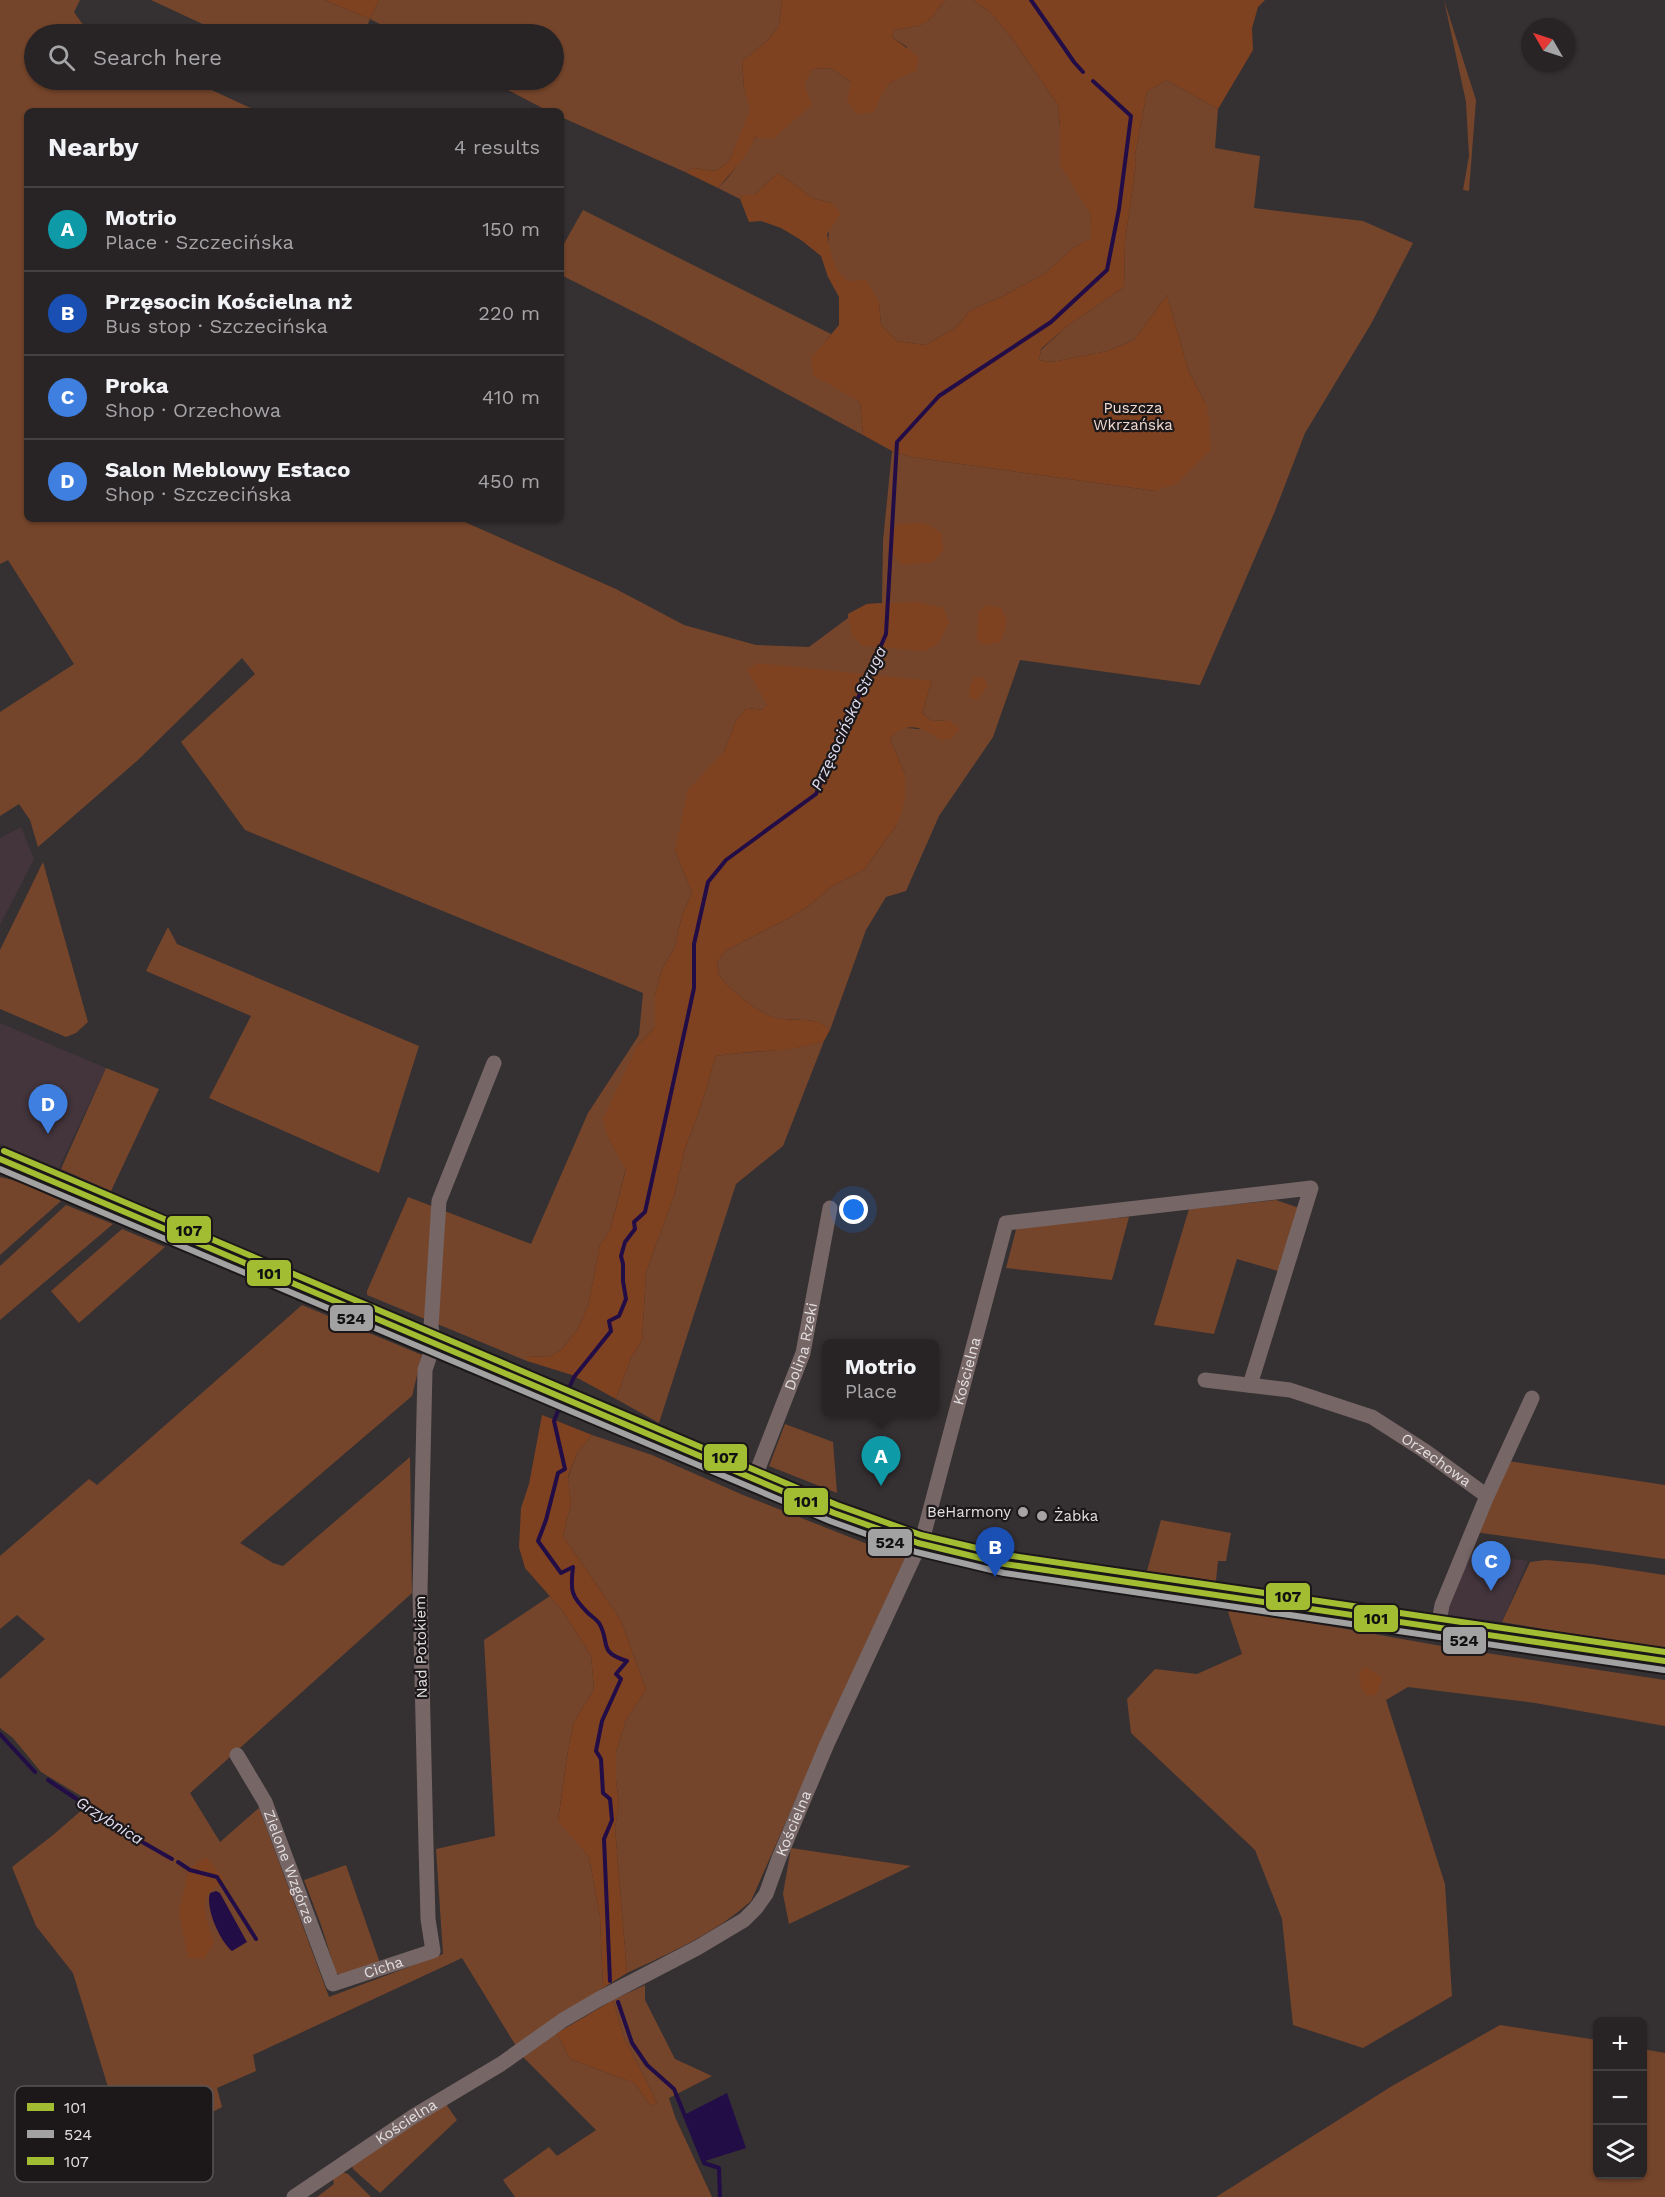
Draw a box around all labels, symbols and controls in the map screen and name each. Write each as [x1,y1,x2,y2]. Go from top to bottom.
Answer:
north arrow [1521,18,1575,72]
search box [24,24,564,90]
icon: search [45,41,78,74]
text: Search here [93,45,222,70]
text: Nearby [48,132,139,162]
text: 4 results [454,135,540,159]
text: Motrio [105,205,177,230]
text: A [61,217,74,241]
text: 150 m [482,217,540,241]
text: Place · Szczecińska [105,230,294,254]
text: Przęsocin Kościelna nż [105,289,352,314]
text: B [61,301,74,325]
text: 220 m [478,301,540,325]
text: Bus stop · Szczecińska [105,314,328,338]
text: Proka [105,373,169,398]
text: C [61,385,74,409]
text: 410 m [482,385,540,409]
text: Shop · Orzechowa [105,398,281,422]
park label: Puszcza Wkrzańska [1093,399,1173,434]
text: Salon Meblowy Estaco [105,457,350,482]
text: D [60,469,75,493]
text: 450 m [478,469,540,493]
text: Shop · Szczecińska [105,482,291,506]
water label: Przęsocińska Struga [807,643,890,793]
pin: D [28,1084,68,1134]
your location [839,1195,868,1224]
line badge: 107 [166,1215,212,1244]
text: 107 [176,1221,203,1240]
line badge: 101 [246,1259,292,1287]
text: 101 [257,1264,281,1283]
street label: Dolina Rzeki [780,1301,821,1393]
line badge: 524 [329,1304,374,1332]
text: 524 [336,1309,366,1328]
street label: Kościelna [949,1335,985,1407]
popup [822,1339,939,1417]
text: Motrio [845,1354,916,1379]
text: Place [845,1379,897,1403]
street label: Orzechowa [1398,1429,1475,1491]
pin: A [862,1436,900,1486]
line badge: 107 [703,1443,748,1472]
text: 107 [712,1448,739,1467]
line badge: 101 [783,1487,829,1516]
text: 101 [794,1492,818,1511]
place label: BeHarmony [927,1503,1011,1521]
marker: BeHarmony [1016,1505,1030,1519]
place label: Żabka [1054,1507,1099,1525]
marker: Żabka [1035,1509,1049,1523]
line badge: 524 [867,1528,913,1557]
pin: B [976,1528,1014,1577]
text: 524 [875,1533,905,1552]
pin: C [1472,1542,1510,1591]
line badge: 107 [1265,1582,1311,1611]
text: 107 [1275,1587,1302,1606]
street label: Nad Potokiem [411,1596,431,1698]
line badge: 101 [1353,1604,1399,1633]
text: 101 [1364,1609,1388,1628]
line badge: 524 [1442,1626,1487,1655]
text: 524 [1449,1631,1479,1650]
street label: Kościelna [772,1787,816,1859]
water label: Grzybnica [73,1792,147,1849]
street label: Zielone Wzgórze [260,1807,319,1926]
street label: Cicha [361,1952,406,1982]
map controls [1593,2017,1647,2179]
button: + [1593,2017,1647,2071]
button: − [1593,2071,1647,2125]
legend [15,2086,213,2182]
street label: Kościelna [372,2095,441,2148]
text: 101 [64,2098,86,2117]
text: 524 [64,2125,92,2144]
button: layers [1593,2125,1647,2179]
text: 107 [64,2152,89,2171]

